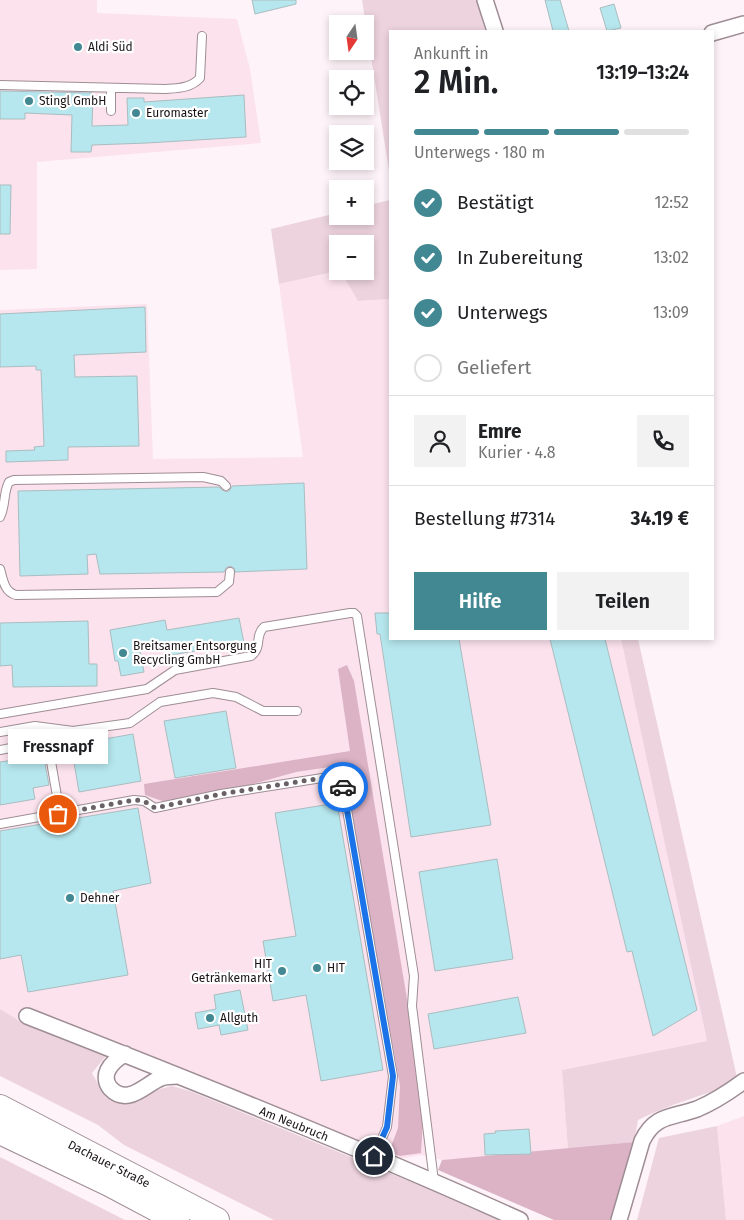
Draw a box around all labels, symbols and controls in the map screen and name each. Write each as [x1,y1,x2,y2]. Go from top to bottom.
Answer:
north arrow [329,15,374,60]
map controls [329,15,374,280]
place label: Aldi Süd [88,40,133,54]
marker: Aldi Süd [72,41,84,53]
text: Ankunft in [414,44,489,63]
text: 13:19–13:24 [596,61,689,84]
text: 2 Min. [414,63,499,101]
button: locate [329,70,374,115]
place label: Stingl GmbH [39,94,106,108]
marker: Stingl GmbH [23,95,35,107]
place label: Euromaster [146,106,208,120]
marker: Euromaster [130,107,142,119]
button: layers [329,125,374,170]
text: Unterwegs · 180 m [414,143,545,162]
button: + [329,180,374,225]
icon: check [414,189,442,217]
text: Bestätigt [457,191,534,214]
text: 12:52 [655,193,689,212]
button: − [329,235,374,280]
icon: check [414,244,442,272]
text: In Zubereitung [457,246,582,269]
text: 13:02 [654,248,689,267]
icon: check [414,299,442,327]
text: Unterwegs [457,301,548,324]
text: 13:09 [653,303,689,322]
text: Geliefert [457,356,531,379]
button: person [414,415,466,467]
button: phone [637,415,689,467]
text: Emre [478,420,521,443]
text: Kurier · 4.8 [478,443,556,462]
text: Bestellung #7314 [414,507,555,530]
text: 34.19 € [631,507,689,530]
button: Hilfe [414,572,547,630]
button: Teilen [557,572,689,630]
place label: Breitsamer Entsorgung Recycling GmbH [133,639,257,667]
marker: Breitsamer Entsorgung Recycling GmbH [117,647,129,659]
callout: Fressnapf [8,729,108,764]
text: Fressnapf [23,737,93,756]
courier [318,762,368,812]
icon: car [329,773,357,801]
pin [37,793,79,835]
icon: bag [44,800,72,828]
place label: Dehner [80,891,120,905]
marker: Dehner [64,892,76,904]
place label: HIT Getränkemarkt [191,957,273,985]
place label: HIT [327,961,346,975]
marker: HIT [311,962,323,974]
marker: HIT Getränkemarkt [276,965,288,977]
place label: Allguth [220,1011,258,1025]
marker: Allguth [204,1012,216,1024]
street label: Am Neubruch [257,1104,331,1144]
pin [353,1135,395,1177]
street label: Dachauer Straße [66,1137,152,1191]
icon: home [360,1142,388,1170]

